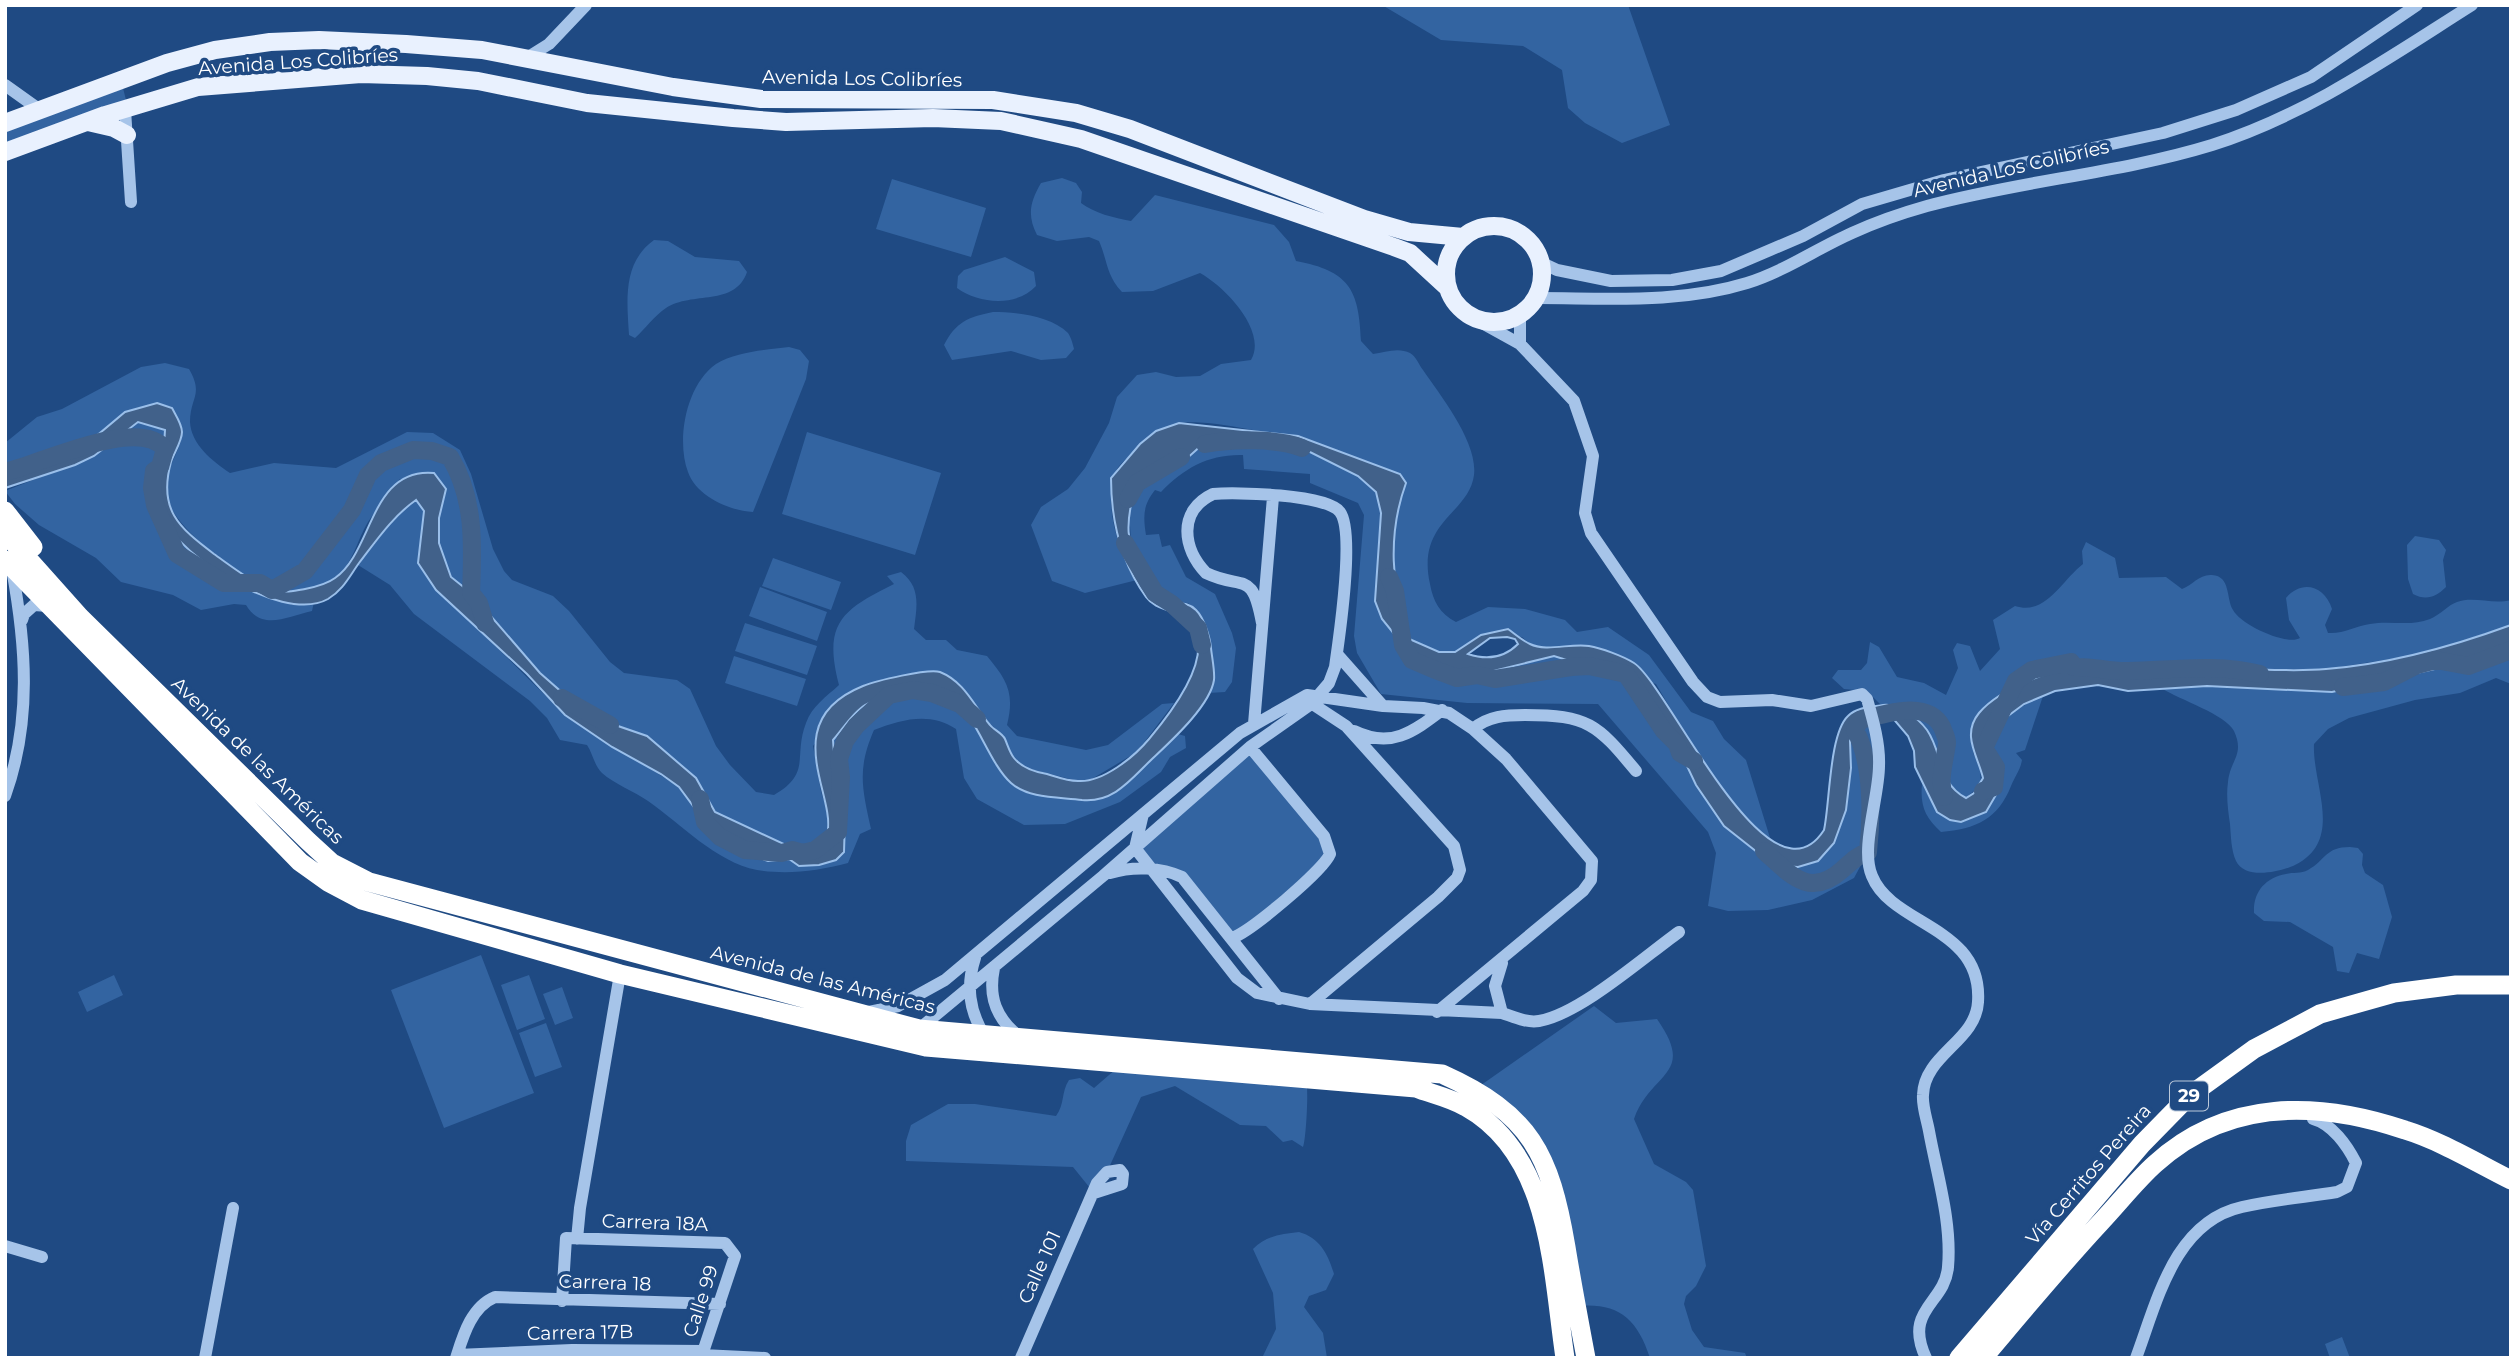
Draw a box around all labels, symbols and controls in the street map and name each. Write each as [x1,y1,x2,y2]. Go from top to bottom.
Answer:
street label: Avenida Los Colibríes [197,43,399,80]
street label: Avenida Los Colibríes [762,65,962,92]
street label: Avenida Los Colibríes [1911,135,2111,202]
street label: Avenida de las Américas [167,672,349,849]
street label: Avenida de las Américas [708,940,938,1019]
road number: 29 [2170,1082,2208,1111]
street label: Vía Cerritos Pereira [2021,1099,2156,1249]
street label: Carrera 18A [601,1209,709,1236]
street label: Calle 101 [1013,1227,1066,1307]
street label: Calle 99 [678,1262,723,1340]
street label: Carrera 18 [558,1269,652,1296]
street label: Carrera 17B [527,1320,633,1345]

